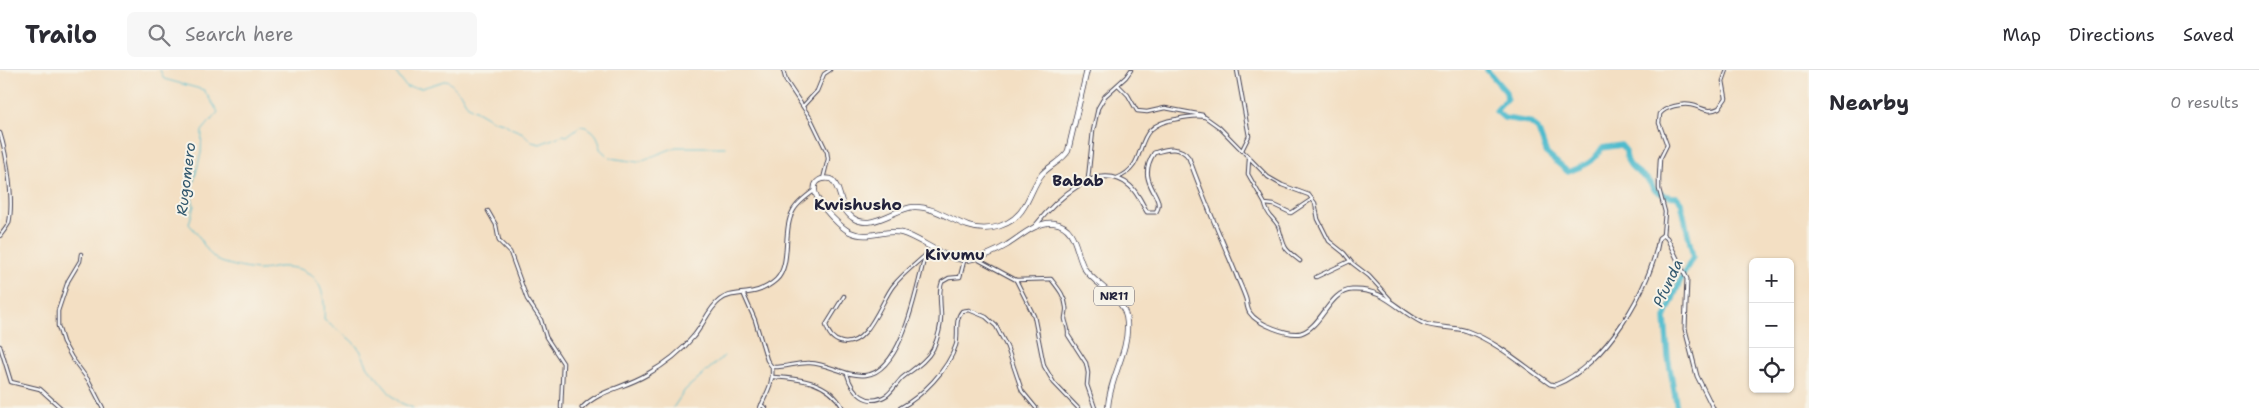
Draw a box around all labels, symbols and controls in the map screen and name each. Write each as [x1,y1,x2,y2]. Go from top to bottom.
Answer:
search box [127,12,477,57]
text: Trailo [25,19,97,51]
icon: search [145,21,173,49]
text: Search here [185,22,294,47]
text: Map [2003,23,2041,47]
text: Directions [2069,23,2155,47]
text: Saved [2183,23,2234,47]
text: Nearby [1829,89,1909,117]
text: 0 results [2170,92,2239,113]
water label: Rugomero [172,141,200,217]
district label: Babab [1052,170,1104,191]
district label: Kwishusho [814,194,902,215]
district label: Kivumu [925,244,985,265]
water label: Pfunda [1648,256,1688,310]
map controls [1749,258,1794,393]
button: + [1749,258,1794,303]
road number: NR11 [1094,287,1134,306]
button: − [1749,303,1794,348]
button: locate [1749,348,1794,393]

